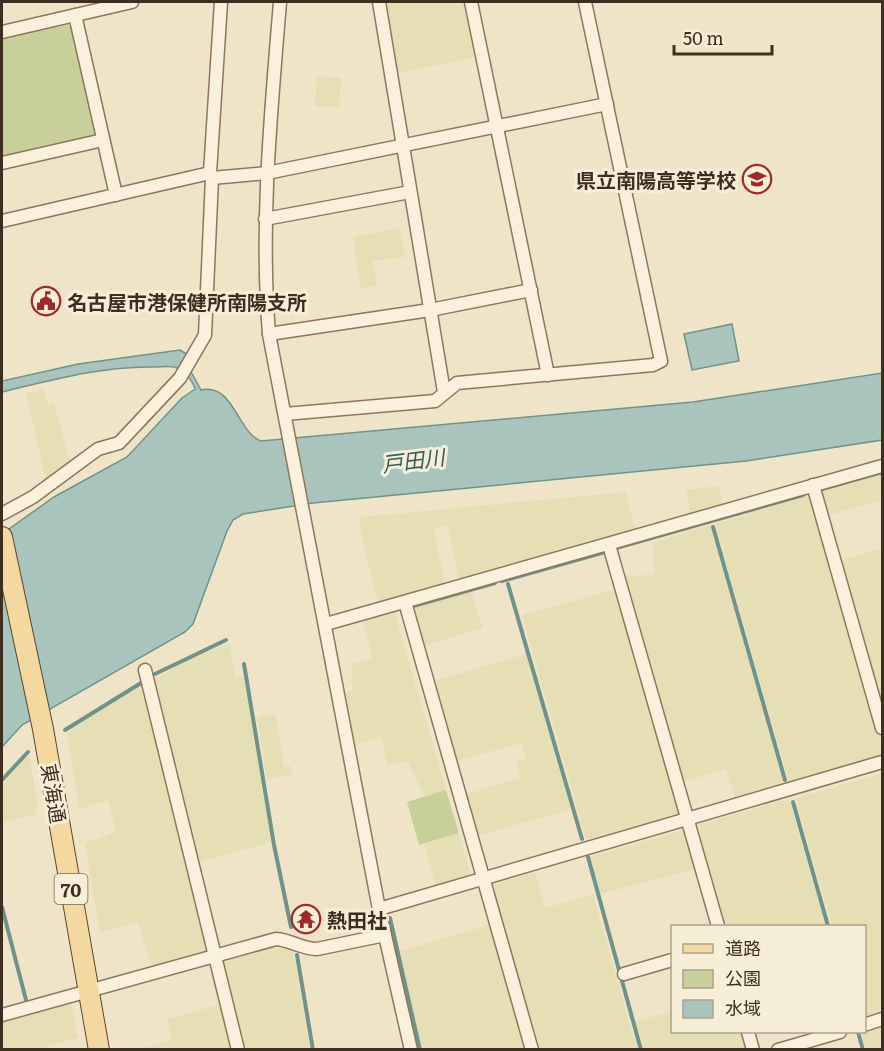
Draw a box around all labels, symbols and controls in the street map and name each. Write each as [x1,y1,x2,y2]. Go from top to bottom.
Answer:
scale bar [674,18,772,56]
text: 50 m [683,24,724,51]
school or university icon: 県立南陽高等学校 [741,163,773,195]
place label: 県立南陽高等学校 [576,164,736,194]
public building icon: 名古屋市港保健所南陽支所 [30,285,62,317]
place label: 名古屋市港保健所南陽支所 [67,286,307,316]
water label: 戸田川 [380,440,448,478]
street label: 東海通 [35,761,75,825]
road number: 70 [54,874,88,904]
temple icon: 熱田社 [290,903,322,935]
place label: 熱田社 [327,904,387,934]
legend [671,925,866,1033]
text: 道路 [725,934,761,961]
text: 公園 [725,964,761,991]
text: 水域 [725,994,761,1021]

